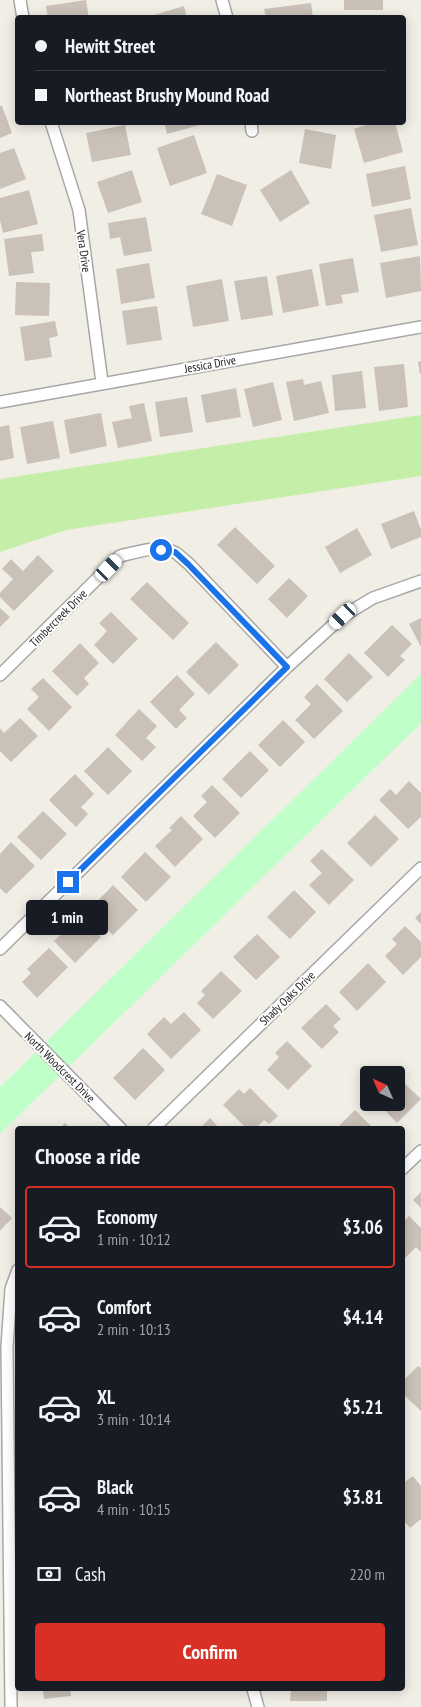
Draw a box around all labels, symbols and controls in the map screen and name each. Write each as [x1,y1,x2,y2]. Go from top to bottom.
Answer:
text: Hewitt Street [65,34,155,58]
text: Northeast Brushy Mound Road [65,83,269,107]
street label: Vera Drive [73,228,94,273]
street label: Jessica Drive [182,352,237,376]
route start [150,539,172,561]
car [93,552,124,584]
street label: Timbercreek Drive [26,586,90,650]
car [326,600,359,632]
route end [57,871,79,893]
callout: 1 min [27,900,109,934]
text: 1 min [51,907,83,927]
street label: Shady Oaks Drive [256,968,318,1028]
street label: North Woodcrest Drive [22,1029,98,1105]
north arrow [360,1066,405,1111]
map controls [360,1066,405,1111]
text: Choose a ride [35,1142,140,1170]
icon: car [37,1205,82,1250]
text: Economy [97,1205,157,1229]
text: $3.06 [343,1215,383,1239]
text: 1 min · 10:12 [97,1229,171,1249]
icon: car [37,1295,82,1340]
text: Comfort [97,1295,151,1319]
text: $4.14 [343,1305,383,1329]
text: 2 min · 10:13 [97,1319,171,1339]
icon: car [37,1385,82,1430]
text: XL [97,1385,115,1409]
text: $5.21 [343,1395,383,1419]
text: 3 min · 10:14 [97,1409,171,1429]
icon: car [37,1475,82,1520]
text: Black [97,1475,133,1499]
text: $3.81 [343,1485,383,1509]
text: 4 min · 10:15 [97,1499,171,1519]
icon: cash [35,1560,63,1588]
text: Cash [75,1562,106,1586]
text: 220 m [350,1564,385,1584]
button: Confirm [35,1623,385,1681]

